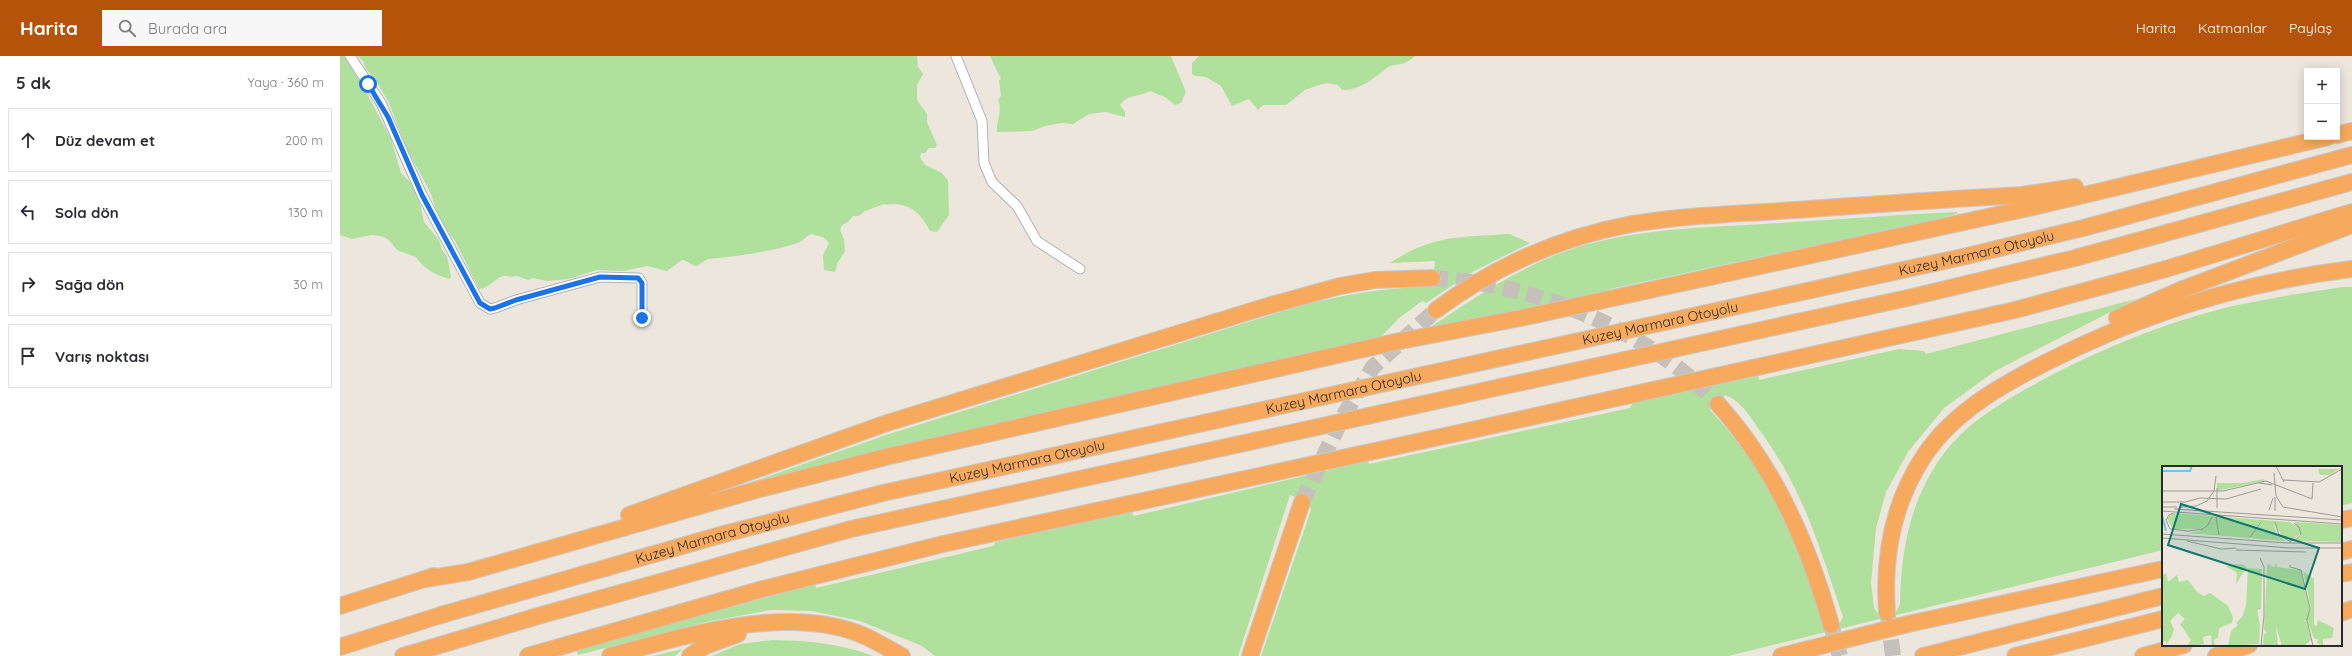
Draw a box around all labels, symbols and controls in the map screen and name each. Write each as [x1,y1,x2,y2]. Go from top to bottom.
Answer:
search box [102,10,382,46]
text: Harita [20,16,78,40]
icon: search [116,17,138,39]
text: Burada ara [148,19,227,38]
text: Harita [2136,19,2176,37]
text: Katmanlar [2198,19,2267,37]
text: Paylaş [2289,19,2332,37]
map controls [2304,68,2340,140]
button: + [2304,68,2340,104]
text: 5 dk [16,72,51,93]
text: Yaya · 360 m [247,74,324,90]
route start [359,75,377,93]
button: − [2304,104,2340,140]
icon: ahead [17,129,39,151]
text: Düz devam et [55,131,155,150]
text: 200 m [285,132,323,148]
icon: left [17,201,39,223]
text: Sola dön [55,203,119,222]
text: 130 m [288,204,323,220]
street label: Kuzey Marmara Otoyolu [1897,226,2056,280]
icon: right [17,273,39,295]
text: Sağa dön [55,275,124,294]
text: 30 m [293,276,323,292]
street label: Kuzey Marmara Otoyolu [1580,297,1740,349]
route end [633,309,651,327]
icon: arrive [17,345,39,367]
text: Varış noktası [55,347,149,366]
street label: Kuzey Marmara Otoyolu [1264,367,1423,418]
street label: Kuzey Marmara Otoyolu [947,436,1107,487]
inset map [2162,466,2342,646]
street label: Kuzey Marmara Otoyolu [633,508,791,568]

